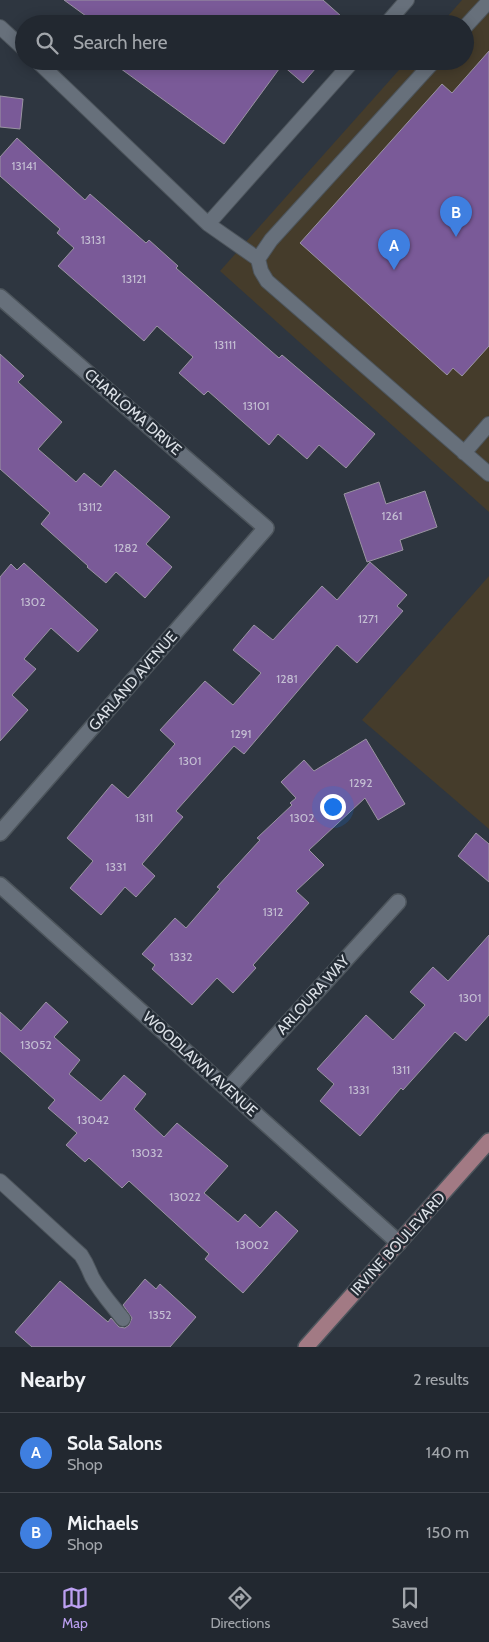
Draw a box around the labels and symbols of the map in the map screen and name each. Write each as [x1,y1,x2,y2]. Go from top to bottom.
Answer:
house number: 13141 [11,158,37,173]
pin: B [440,196,472,237]
pin: A [378,229,410,270]
house number: 13131 [81,232,105,247]
house number: 13121 [122,271,146,286]
house number: 13111 [214,337,236,352]
street label: CHARLOMA DRIVE [81,365,185,459]
house number: 13101 [243,398,269,413]
house number: 13112 [78,499,102,514]
house number: 1261 [382,508,402,523]
house number: 1282 [114,540,138,555]
house number: 1302 [20,594,46,609]
house number: 1271 [358,611,378,626]
street label: GARLAND AVENUE [85,628,181,734]
house number: 1281 [276,671,298,686]
house number: 1291 [231,726,251,741]
house number: 1301 [179,753,201,768]
house number: 1292 [349,775,373,790]
your location [320,794,346,820]
house number: 1311 [135,810,153,825]
house number: 1302 [289,810,315,825]
house number: 1331 [106,859,126,874]
house number: 1312 [263,904,283,919]
house number: 1332 [169,949,193,964]
street label: ARLOURA WAY [273,951,353,1038]
house number: 1301 [459,990,481,1005]
street label: WOODLAWN AVENUE [139,1008,261,1120]
house number: 13052 [20,1037,52,1052]
house number: 1311 [392,1062,410,1077]
house number: 1331 [349,1082,369,1097]
house number: 13042 [77,1112,109,1127]
house number: 13032 [131,1145,163,1160]
house number: 13022 [169,1189,201,1204]
street label: IRVINE BOULEVARD [347,1189,449,1299]
house number: 13002 [235,1237,269,1252]
house number: 1352 [148,1307,172,1322]

